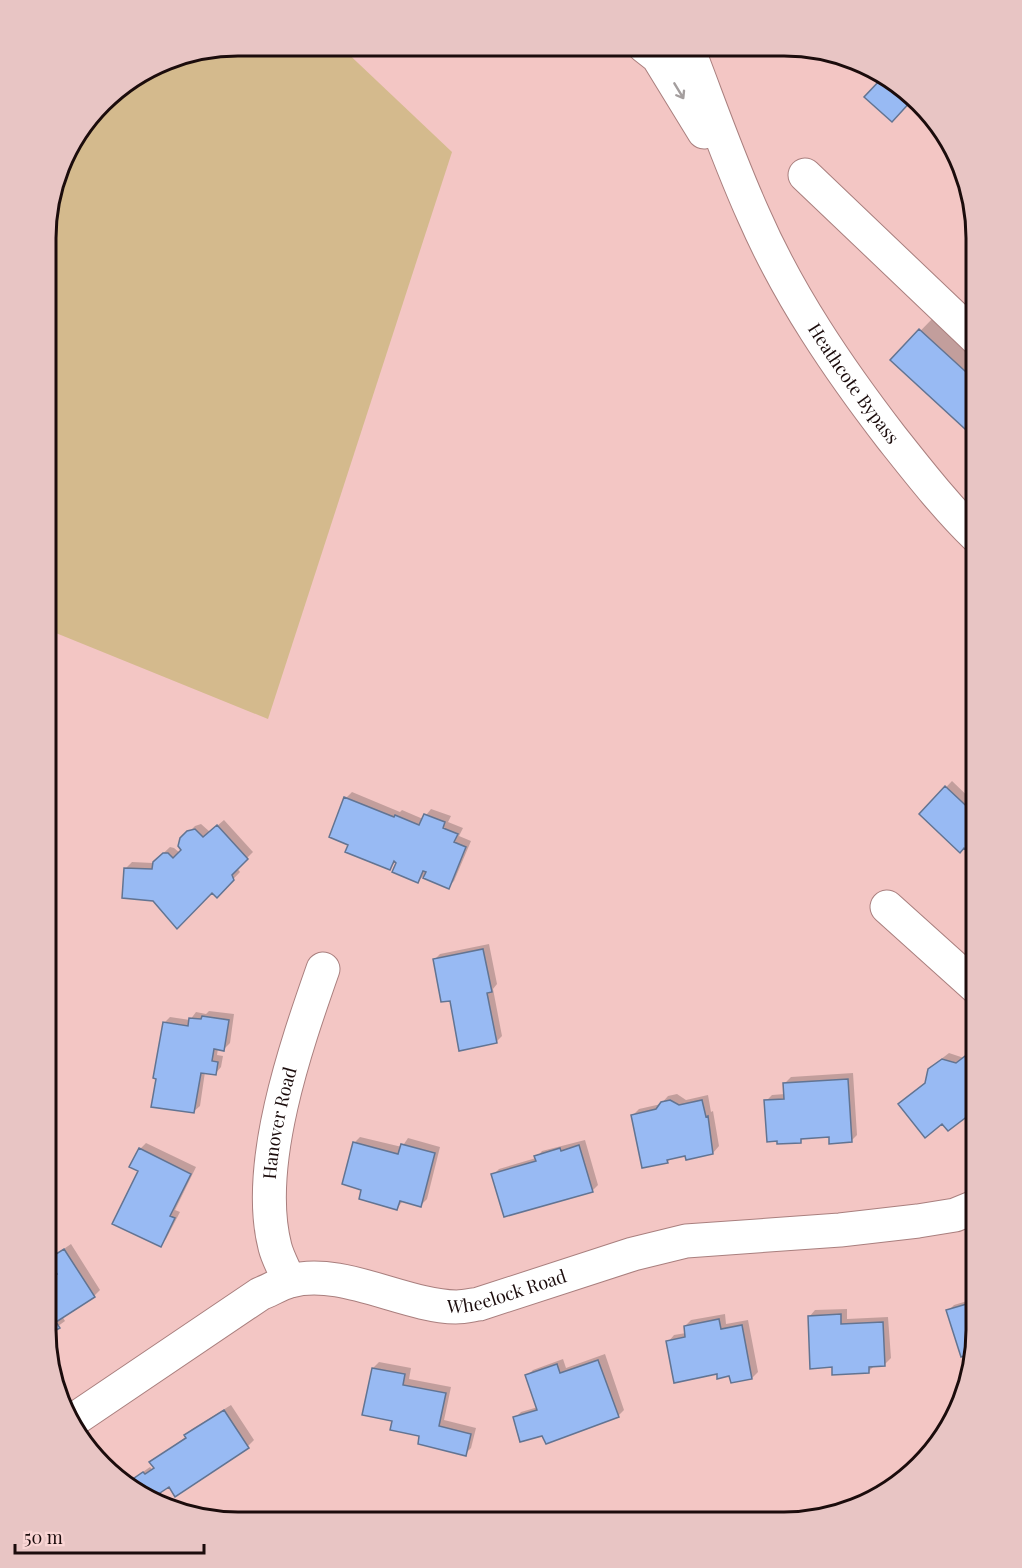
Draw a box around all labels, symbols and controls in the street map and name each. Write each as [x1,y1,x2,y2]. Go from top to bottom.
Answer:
one-way arrow [674,82,686,99]
street label: Heathcote Bypass [803,318,905,448]
street label: Hanover Road [257,1063,302,1180]
street label: Wheelock Road [446,1263,570,1318]
scale bar [15,1517,204,1555]
text: 50 m [24,1525,63,1549]

